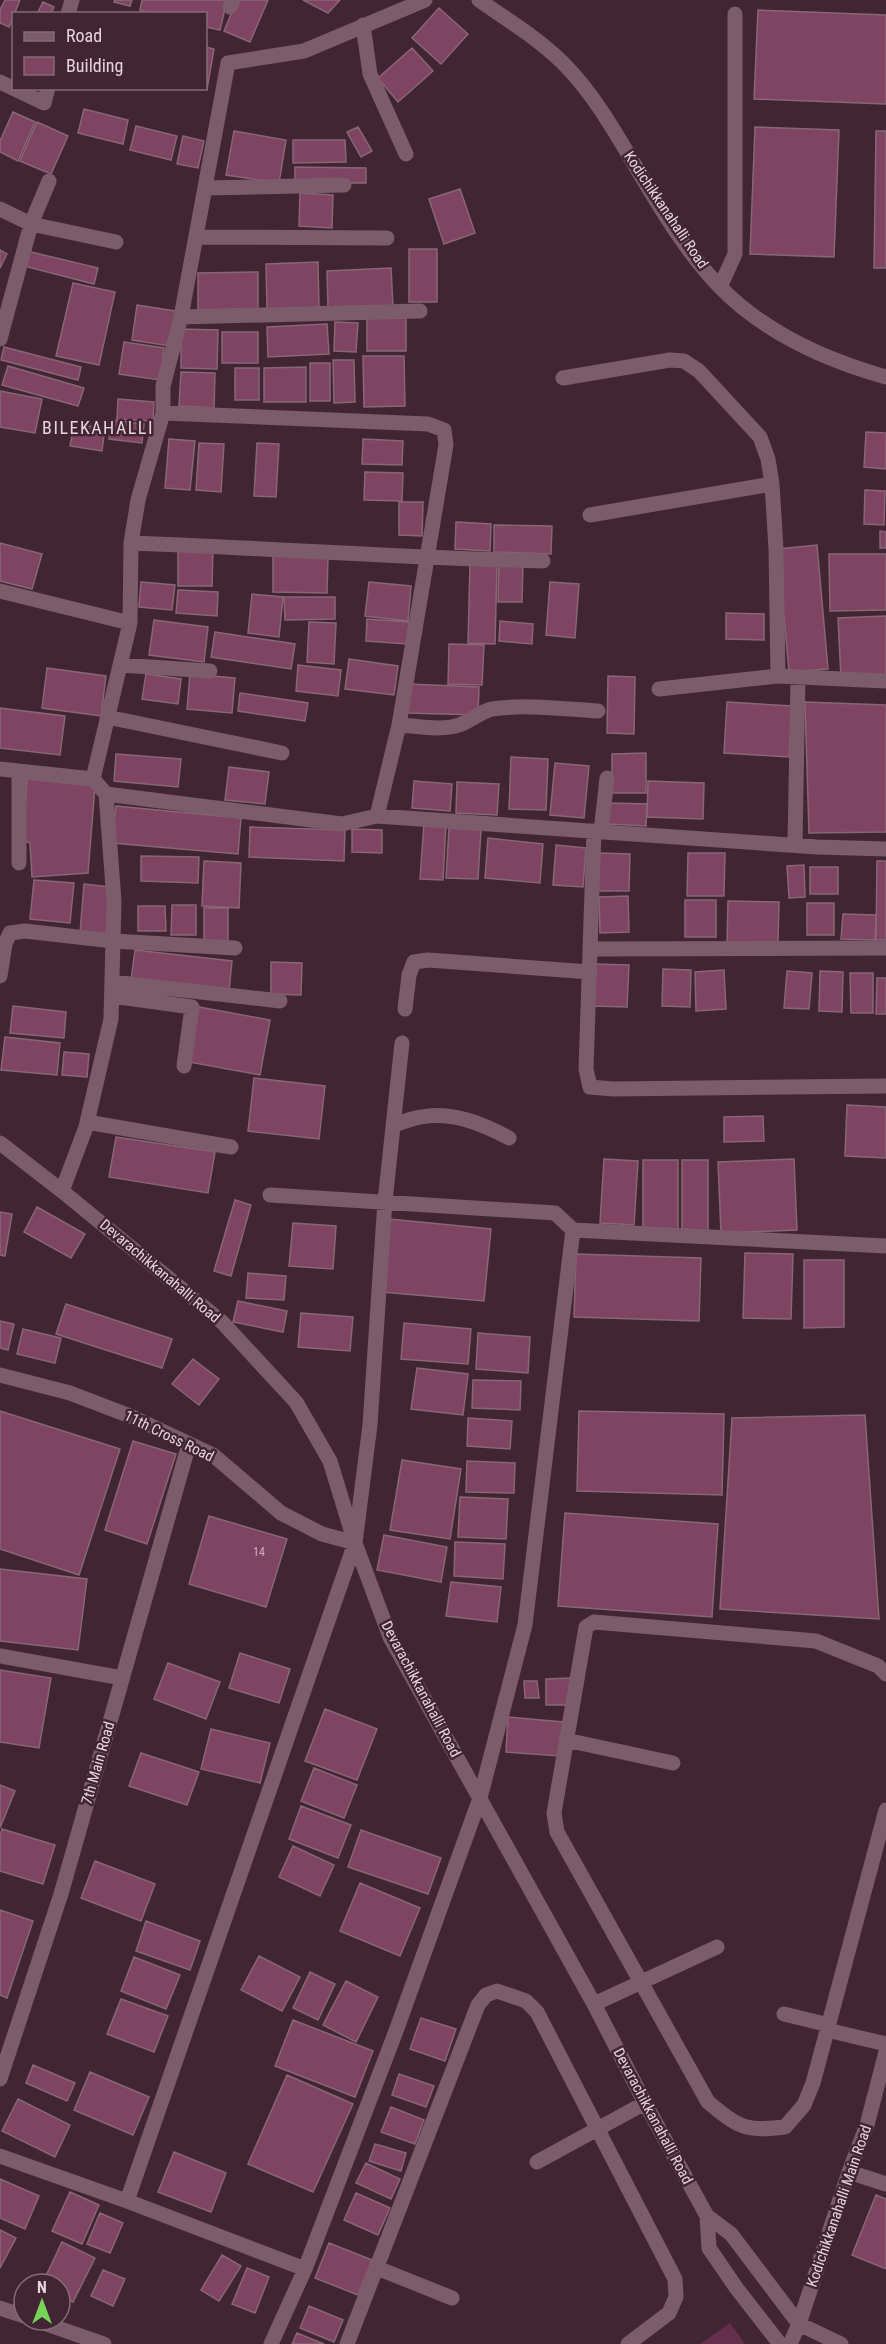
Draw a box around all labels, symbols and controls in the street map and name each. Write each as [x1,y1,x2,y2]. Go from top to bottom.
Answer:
legend [12,12,207,90]
text: Road [66,25,102,46]
text: Building [66,55,123,76]
street label: Kodichikkanahalli Road [620,148,712,272]
district label: BILEKAHALLI [42,417,154,438]
street label: Devarachikkanahalli Road [96,1215,224,1327]
street label: 11th Cross Road [121,1407,217,1465]
house number: 14 [253,1545,265,1559]
street label: Devarachikkanahalli Road [377,1618,465,1760]
street label: 7th Main Road [78,1720,118,1806]
street label: Devarachikkanahalli Road [609,2045,697,2187]
street label: Kodichikkanahalli Main Road [803,2123,875,2289]
north arrow [12,2272,72,2332]
text: N [37,2278,47,2297]

